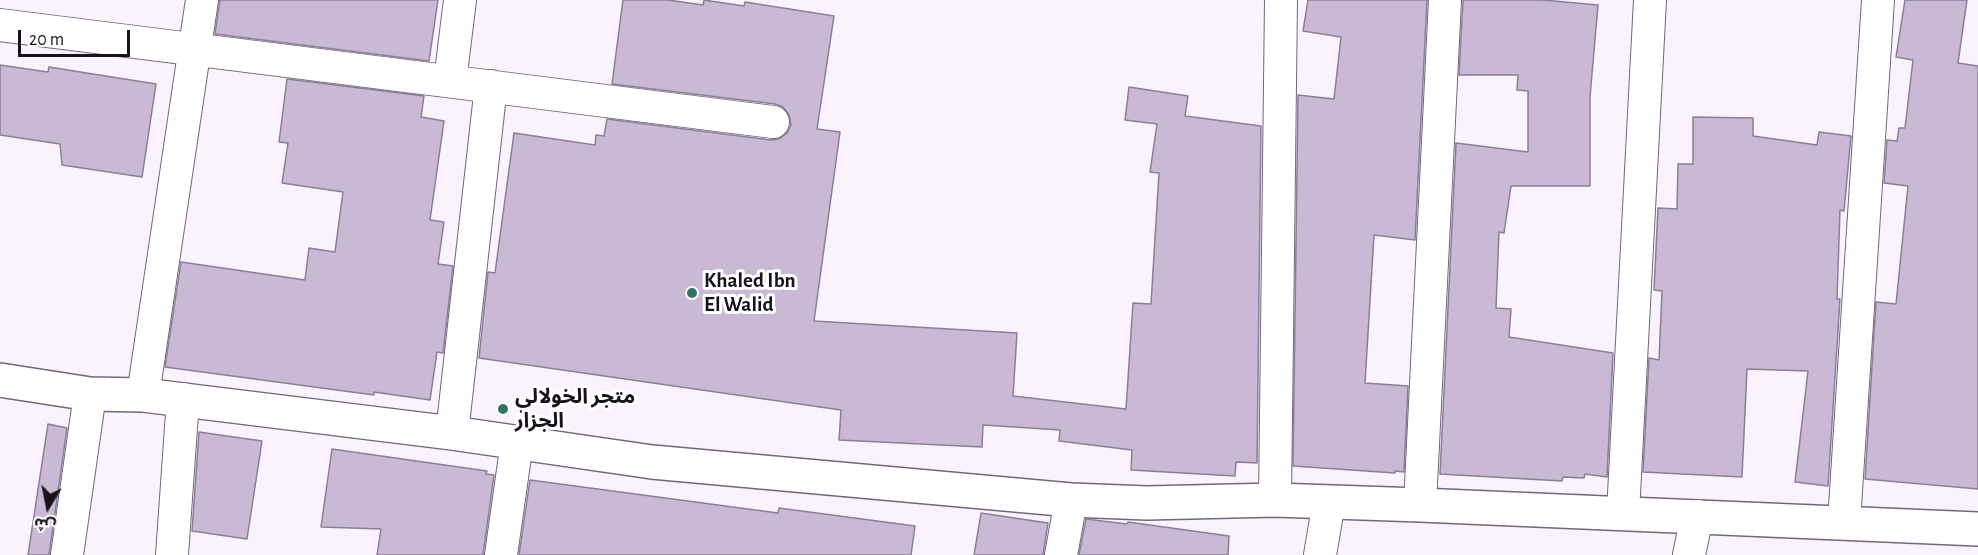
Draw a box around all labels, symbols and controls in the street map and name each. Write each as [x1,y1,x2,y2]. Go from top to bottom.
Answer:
scale bar [21,18,134,56]
text: 20 m [29,31,64,49]
place label: Khaled Ibn El Walid [704,268,796,318]
marker: Khaled Ibn El Walid [685,286,699,300]
place label: متجر الخولالي الجزار [515,384,635,434]
marker: متجر الخولالي الجزار [496,402,510,416]
north arrow [18,477,78,537]
text: ش [33,515,57,535]

